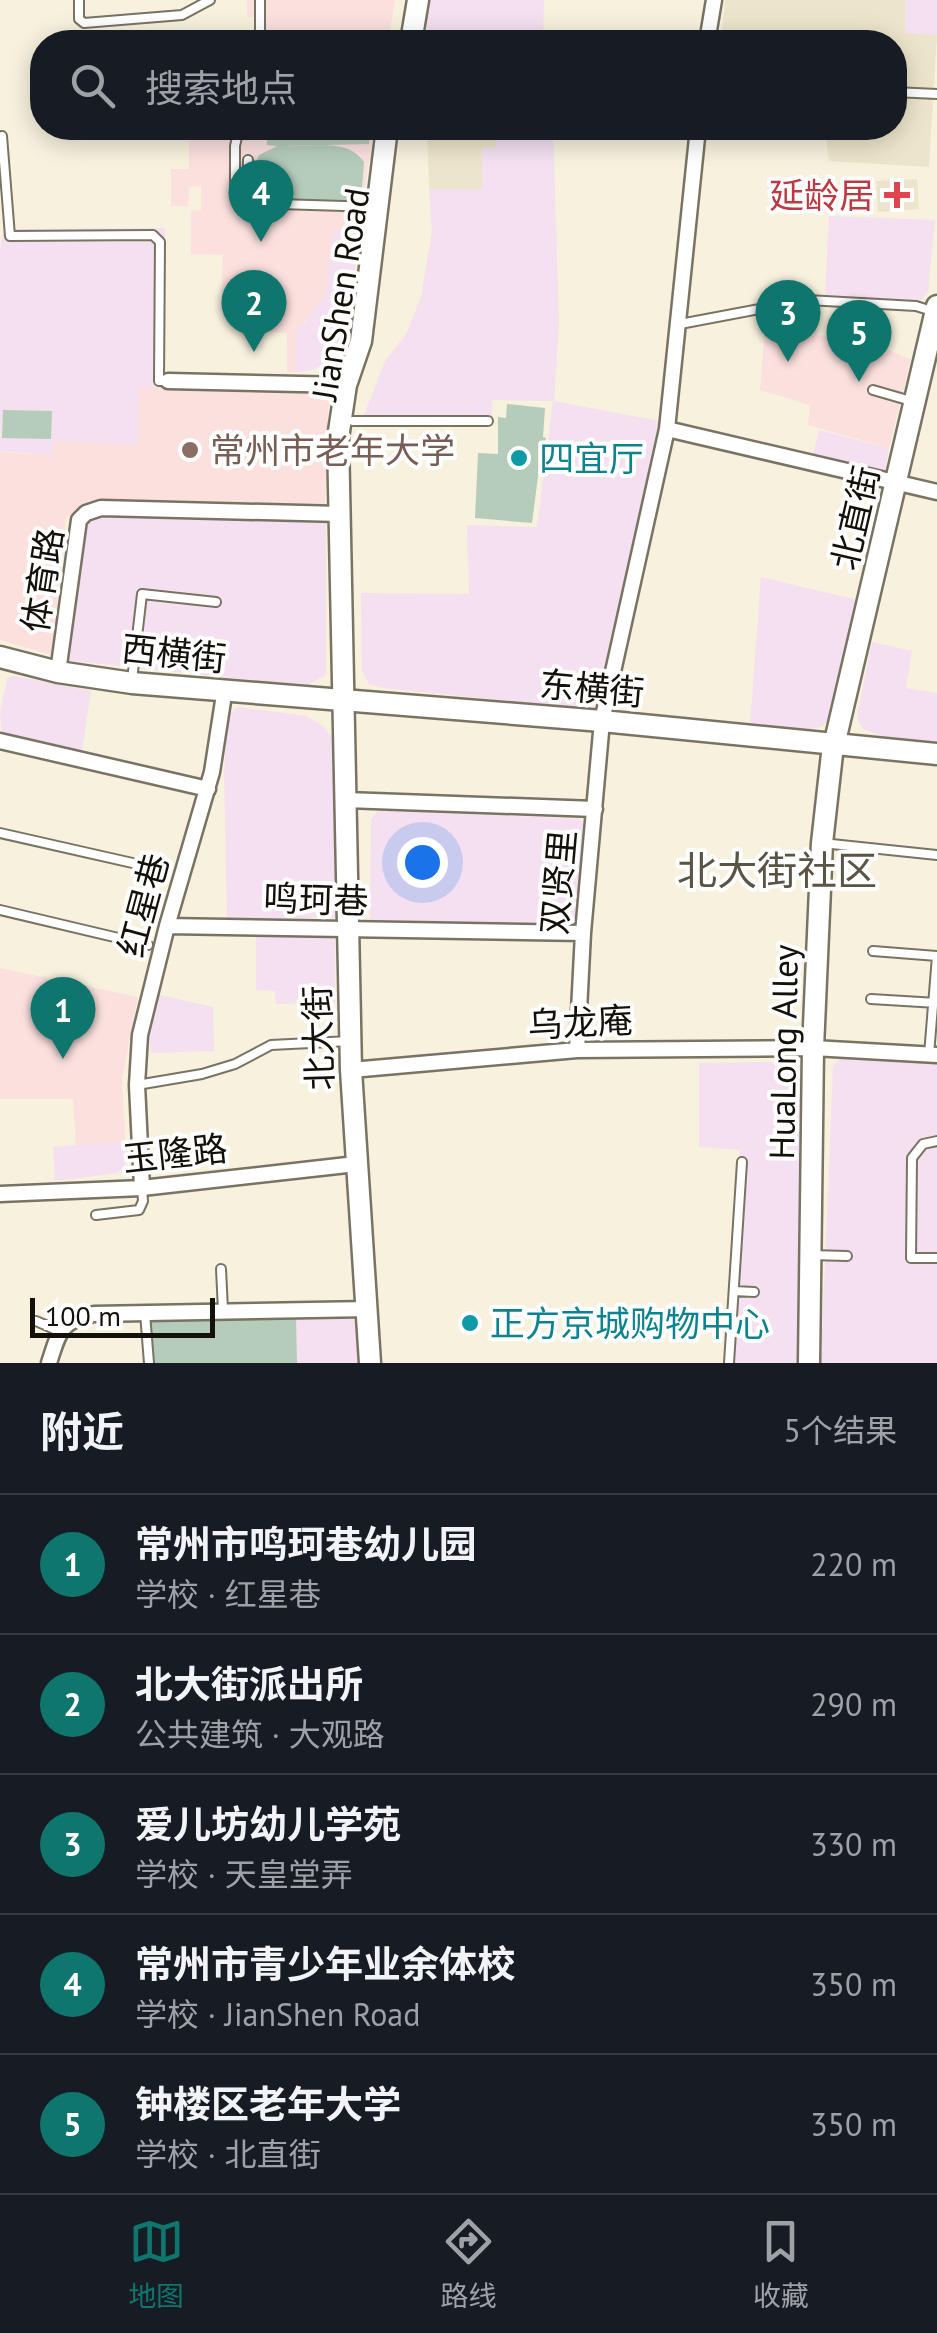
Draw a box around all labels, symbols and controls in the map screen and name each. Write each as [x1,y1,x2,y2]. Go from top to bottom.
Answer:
search box [30,30,907,140]
icon: search [65,58,120,113]
text: 搜索地点 [145,63,297,112]
pin: 4 [228,160,294,242]
place label: 延龄居 [769,172,874,218]
marker: 延龄居 [884,182,910,208]
street label: JianShen Road [300,185,379,405]
pin: 2 [222,270,286,352]
pin: 3 [756,280,820,362]
pin: 5 [826,300,892,382]
place label: 常州市老年大学 [210,427,455,473]
place label: 四宜厅 [539,435,644,481]
marker: 常州市老年大学 [179,439,201,461]
marker: 四宜厅 [508,447,530,469]
street label: 北直街 [821,462,889,574]
street label: 体育路 [11,525,73,635]
street label: 西横街 [119,625,229,681]
street label: 东横街 [538,661,646,715]
street label: 双贤里 [531,828,585,936]
your location [397,837,448,888]
district label: 北大街社区 [677,844,877,896]
street label: 红星巷 [107,848,179,962]
street label: 鸣珂巷 [263,874,369,924]
street label: HuaLong Alley [758,944,808,1160]
pin: 1 [30,976,96,1059]
street label: 北大街 [293,985,343,1091]
street label: 乌龙庵 [526,996,634,1048]
street label: 玉隆路 [120,1125,230,1181]
scale bar [30,1293,215,1338]
text: 100 m [45,1297,121,1334]
place label: 正方京城购物中心 [490,1300,770,1346]
marker: 正方京城购物中心 [459,1312,481,1334]
text: 附近 [40,1404,124,1459]
text: 5个结果 [784,1409,897,1451]
text: 常州市鸣珂巷幼儿园 [135,1519,477,1568]
text: 1 [63,1543,82,1585]
text: 220 m [810,1543,897,1585]
text: 学校 · 红星巷 [135,1573,321,1615]
text: 北大街派出所 [135,1659,363,1708]
text: 2 [63,1683,82,1725]
text: 290 m [810,1683,897,1725]
text: 公共建筑 · 大观路 [135,1713,385,1755]
text: 爱儿坊幼儿学苑 [135,1799,401,1848]
text: 3 [63,1823,82,1865]
text: 330 m [810,1823,897,1865]
text: 学校 · 天皇堂弄 [135,1853,353,1895]
text: 常州市青少年业余体校 [135,1939,515,1988]
text: 4 [63,1963,82,2005]
text: 350 m [810,1963,897,2005]
text: 学校 · JianShen Road [135,1993,420,2035]
text: 钟楼区老年大学 [135,2079,401,2128]
text: 5 [63,2103,82,2145]
text: 350 m [810,2103,897,2145]
text: 学校 · 北直街 [135,2133,321,2175]
tab: 地图 [128,2214,184,2314]
tab: 路线 [440,2214,497,2314]
tab: 收藏 [753,2214,809,2314]

